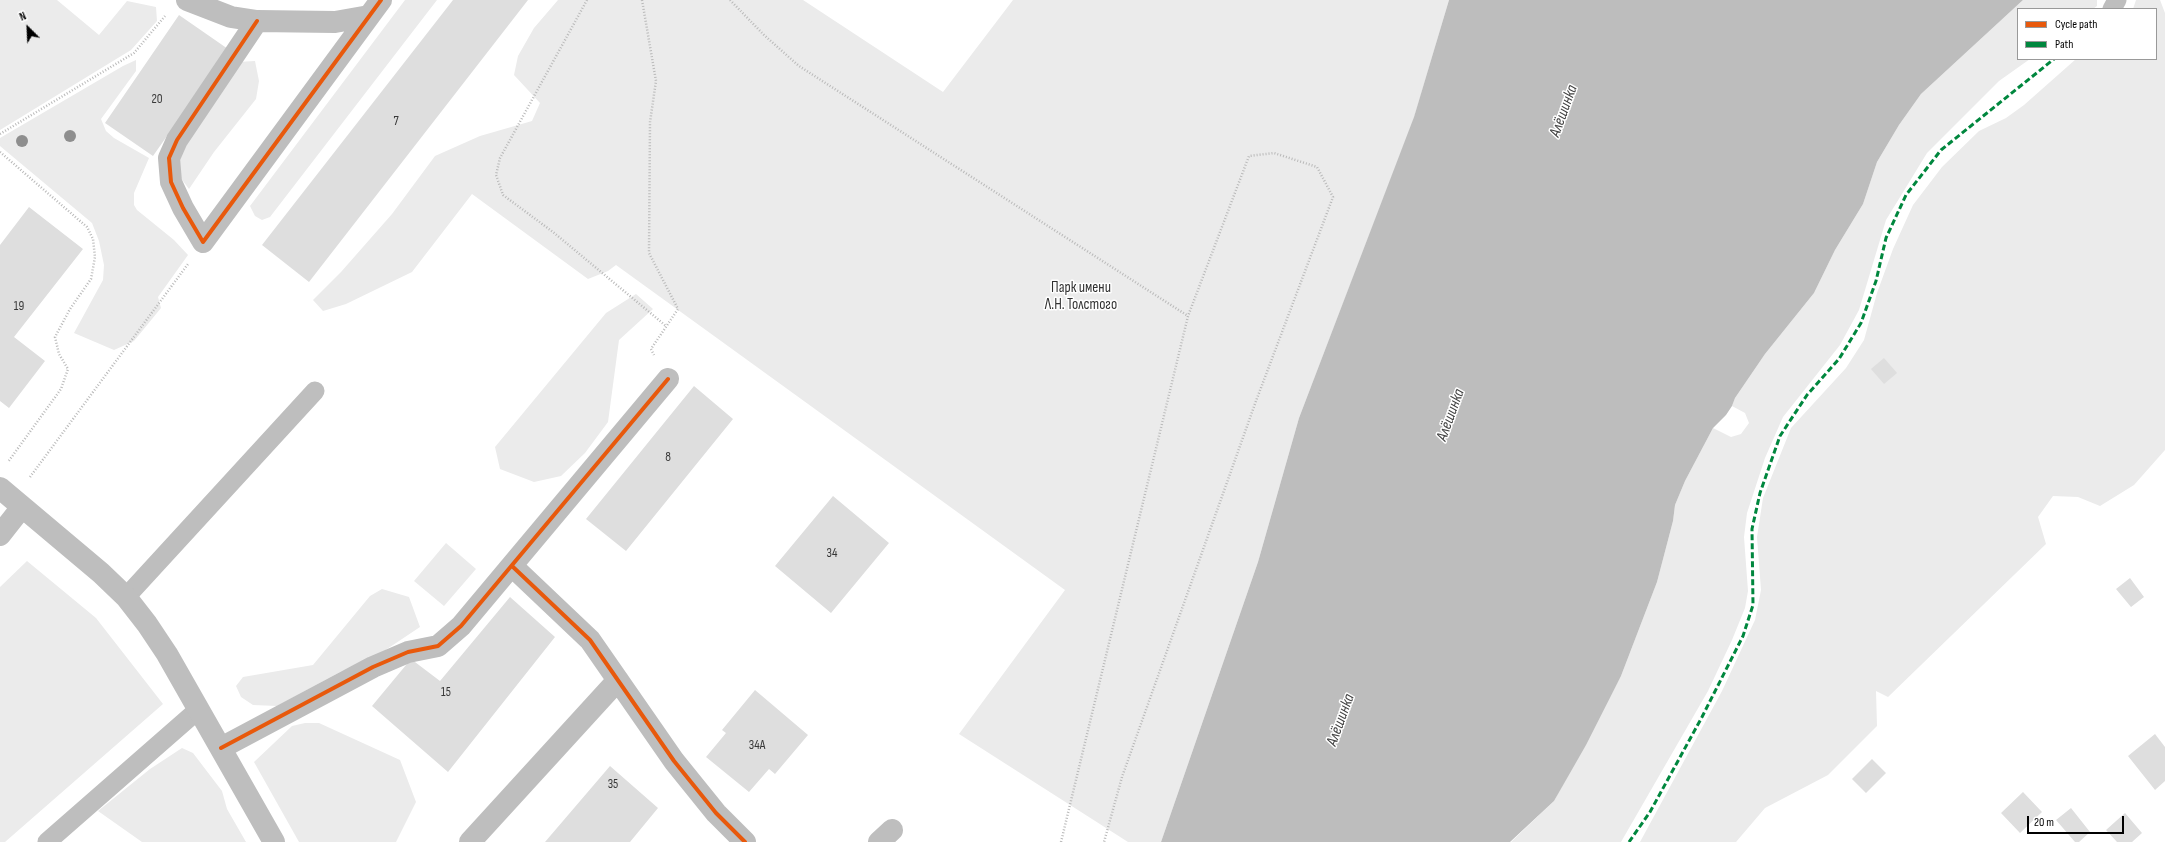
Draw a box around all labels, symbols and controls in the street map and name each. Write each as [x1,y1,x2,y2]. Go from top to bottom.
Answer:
north arrow [8,8,48,48]
legend [2017,8,2157,60]
text: N [18,9,28,24]
text: Cycle path [2055,17,2097,32]
text: Path [2055,37,2073,52]
water label: Алёшинка [1546,82,1582,140]
house number: 20 [151,92,163,108]
house number: 7 [393,114,399,130]
park label: Парк имени Л.Н. Толстого [1045,279,1117,314]
house number: 19 [14,299,24,315]
water label: Алёшинка [1433,386,1469,444]
house number: 8 [665,450,671,466]
house number: 34 [827,546,837,562]
house number: 15 [441,685,451,701]
water label: Алёшинка [1323,691,1359,749]
house number: 34А [749,738,765,754]
house number: 35 [608,777,618,793]
scale bar [2029,808,2126,834]
text: 20 m [2034,815,2054,830]

